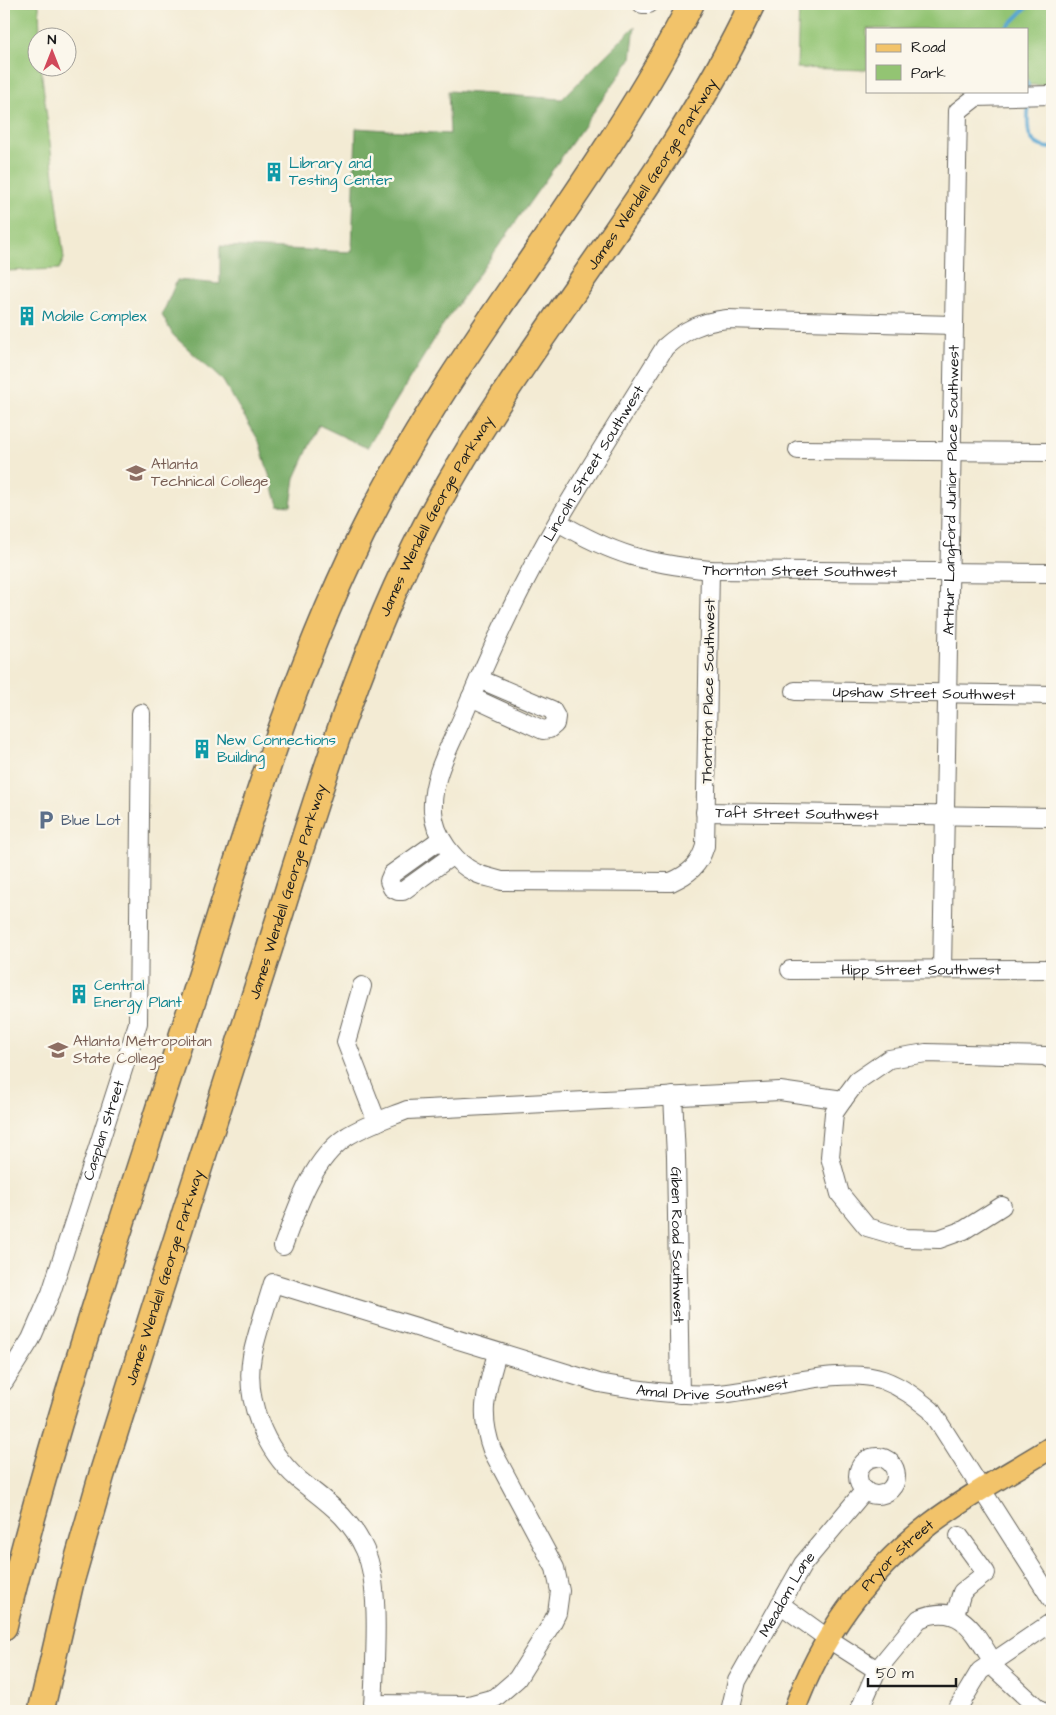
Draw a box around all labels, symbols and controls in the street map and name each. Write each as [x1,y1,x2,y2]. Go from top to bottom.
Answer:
north arrow [28,28,78,78]
legend [866,28,1028,92]
text: N [48,30,57,50]
text: Road [911,37,946,58]
text: Park [911,63,946,84]
street label: James Wendell George Parkway [582,75,723,275]
place label: Library and Testing Center [289,153,392,192]
building icon: Library and Testing Center [263,161,285,183]
building icon: Mobile Complex [16,305,38,327]
place label: Mobile Complex [42,306,148,327]
street label: Arthur Langford Junior Place Southwest [938,345,965,635]
street label: Lincoln Street Southwest [538,381,650,545]
street label: James Wendell George Parkway [374,412,499,620]
place label: Atlanta Technical College [151,454,268,493]
school or university icon: Atlanta Technical College [125,462,147,484]
street label: Thornton Street Southwest [701,559,897,583]
street label: Thornton Place Southwest [696,598,721,784]
street label: Upshaw Street Southwest [832,682,1016,705]
place label: New Connections Building [217,730,337,769]
building icon: New Connections Building [191,738,213,760]
street label: James Wendell George Parkway [244,781,333,1002]
street label: Taft Street Southwest [715,802,879,826]
parking icon: Blue Lot [35,809,57,831]
place label: Blue Lot [61,810,121,831]
street label: Hipp Street Southwest [841,959,1001,981]
place label: Central Energy Plant [94,975,182,1014]
building icon: Central Energy Plant [68,983,90,1005]
place label: Atlanta Metropolitan State College [73,1031,212,1070]
school or university icon: Atlanta Metropolitan State College [47,1039,69,1061]
street label: Casplan Street [78,1078,130,1183]
street label: James Wendell George Parkway [121,1167,210,1388]
street label: Giben Road Southwest [665,1167,689,1323]
street label: Amal Drive Southwest [635,1373,790,1405]
street label: Pryor Street [856,1515,939,1596]
street label: Meadom Lane [754,1547,820,1641]
scale bar [868,1655,956,1687]
text: 50 m [876,1663,914,1684]

